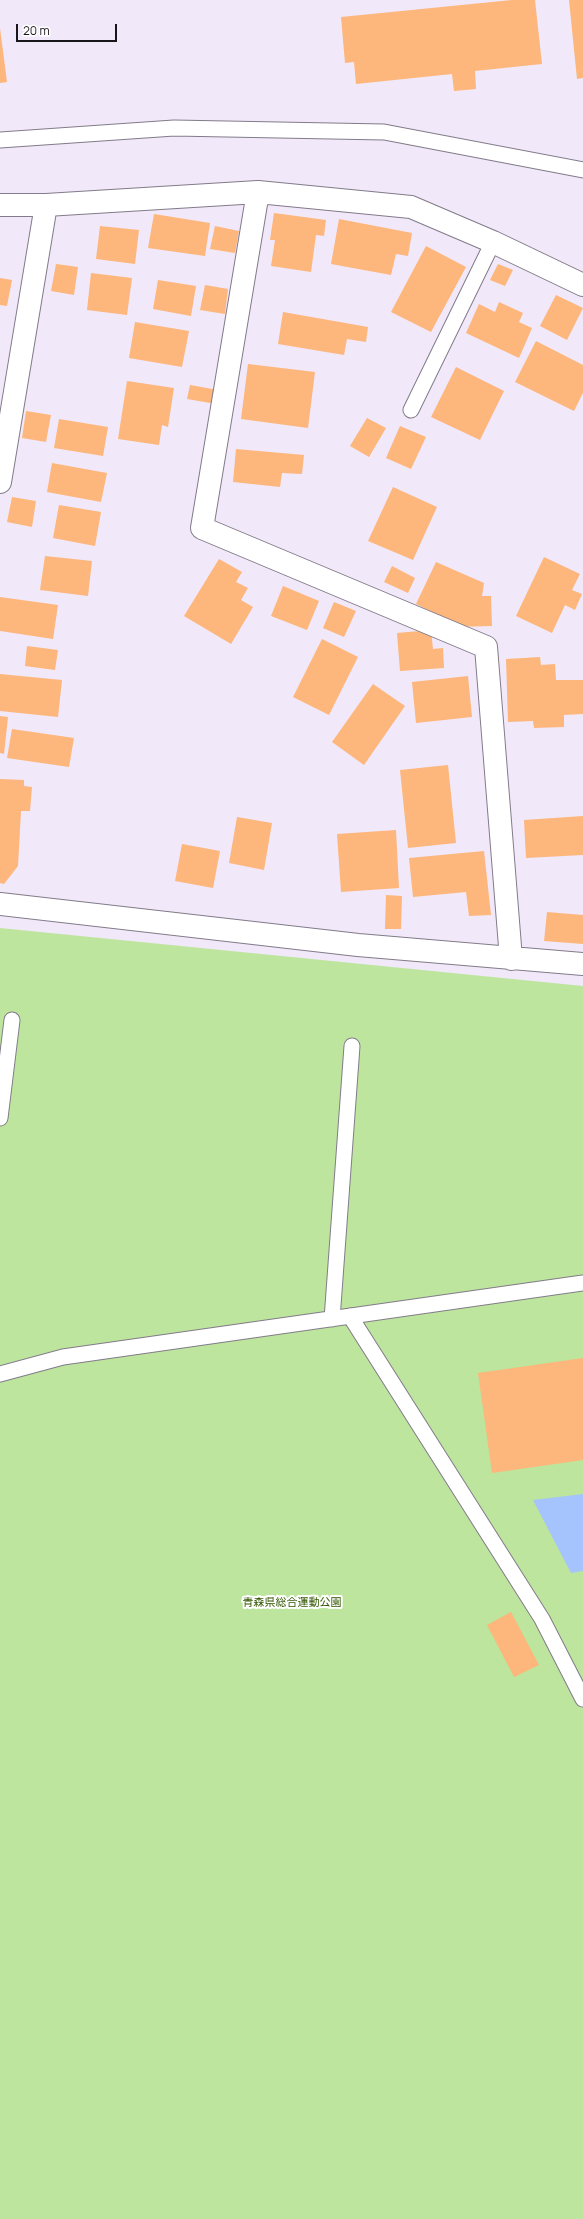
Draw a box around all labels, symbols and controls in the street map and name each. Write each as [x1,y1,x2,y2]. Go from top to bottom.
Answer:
scale bar [18,16,119,42]
text: 20 m [23,22,50,39]
park label: 青森県総合運動公園 [243,1596,341,1610]

